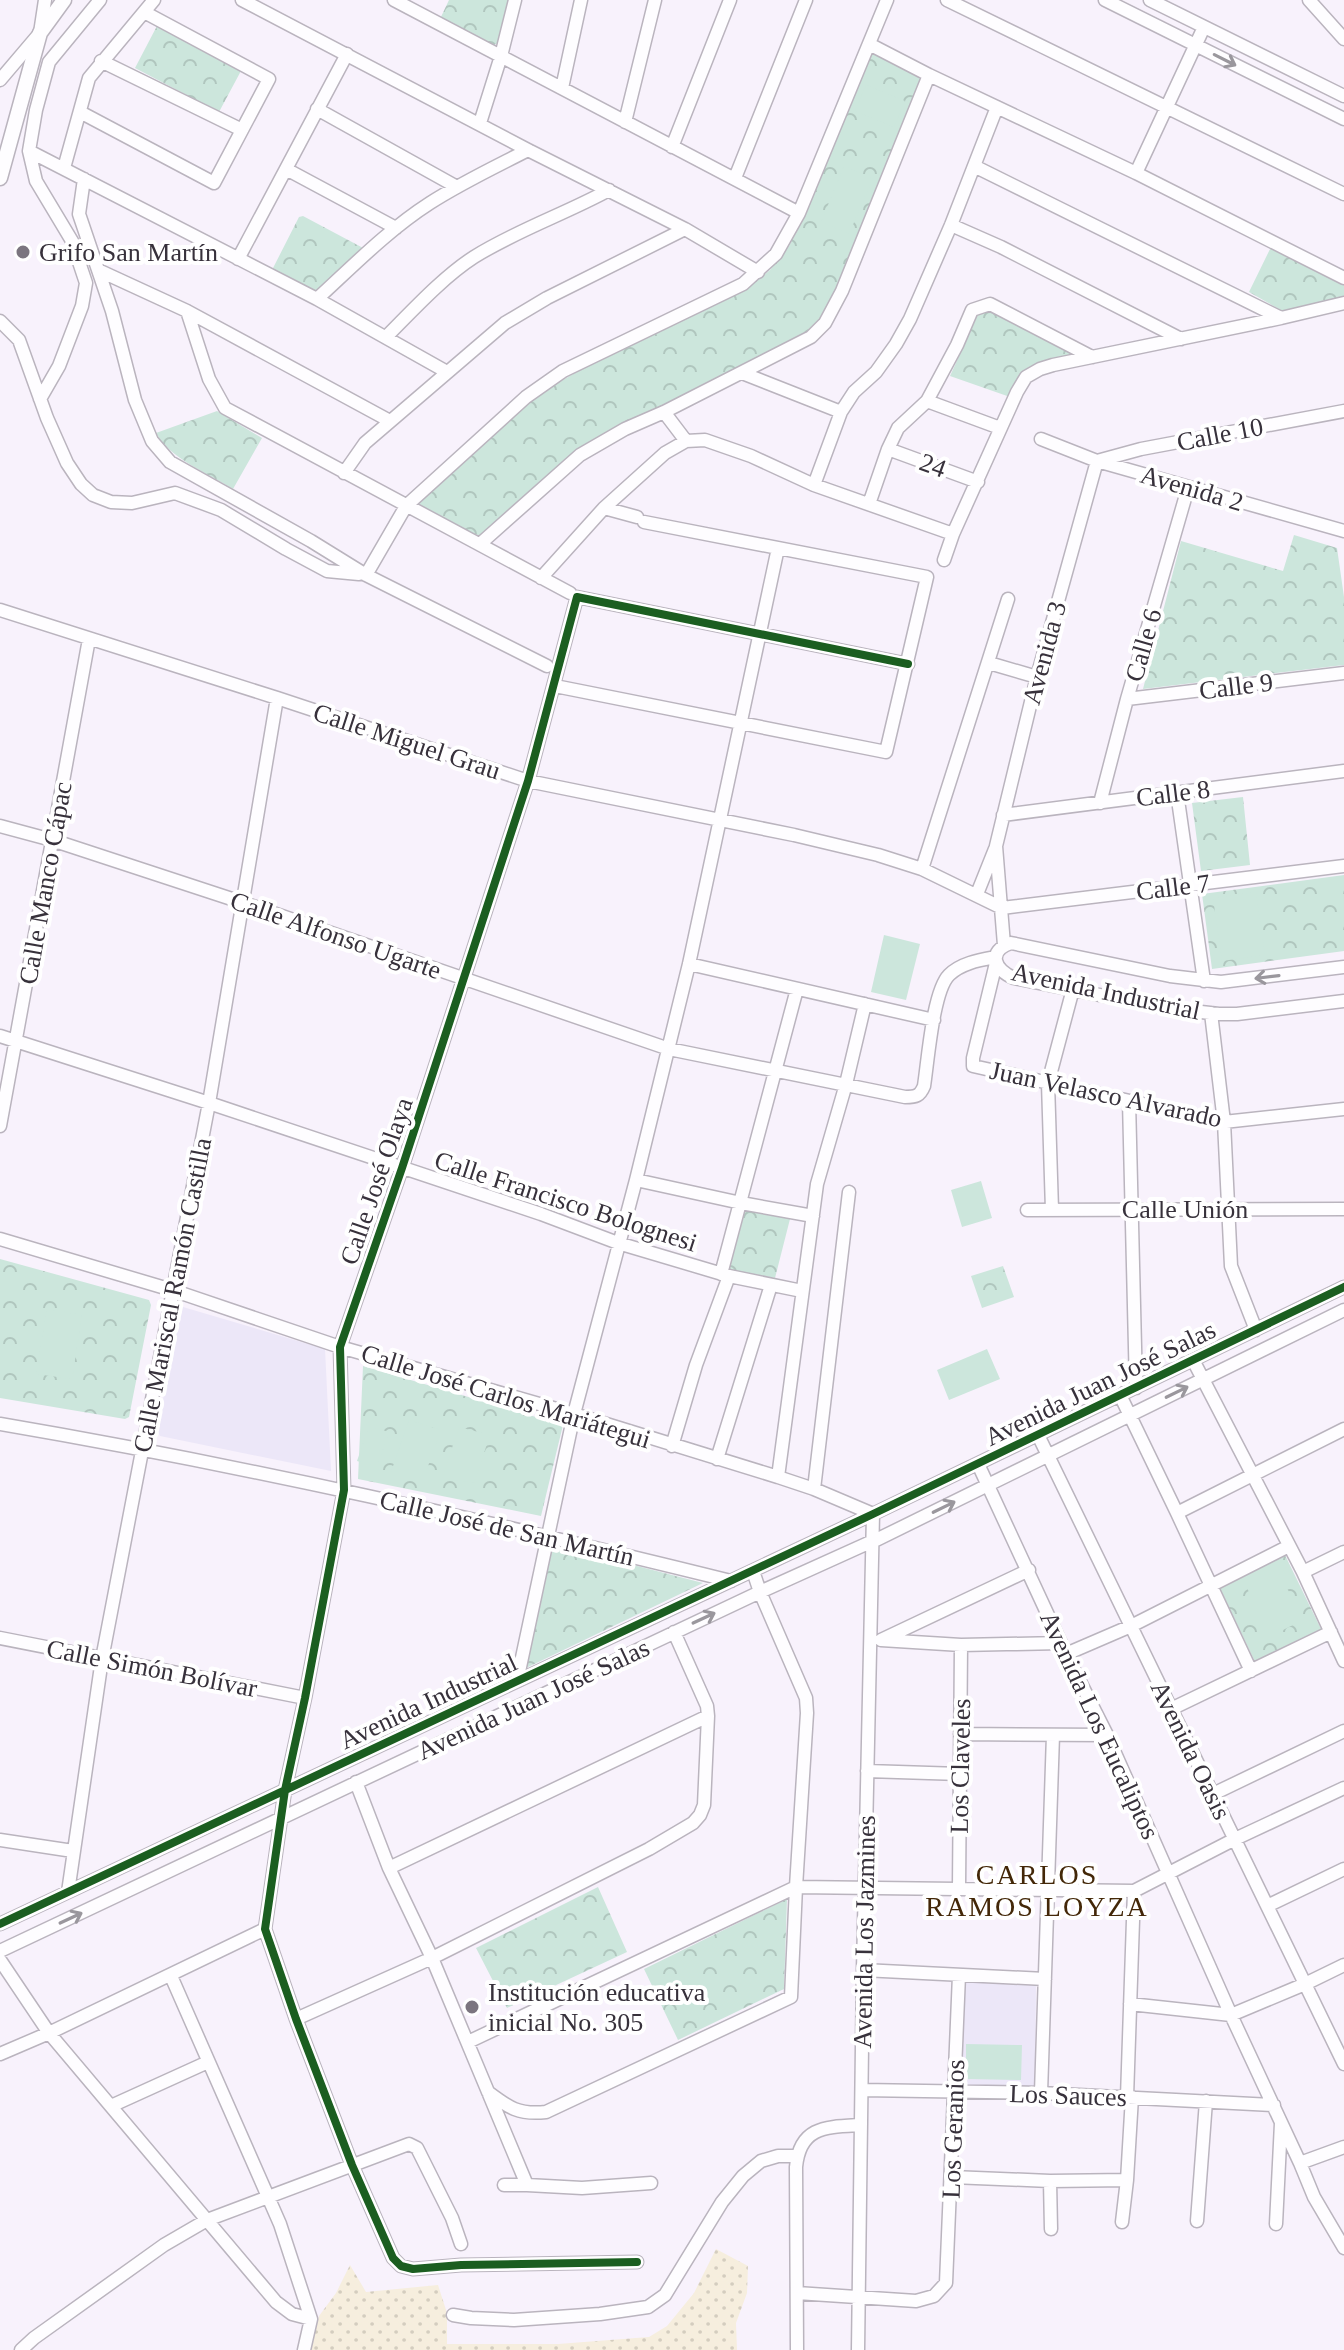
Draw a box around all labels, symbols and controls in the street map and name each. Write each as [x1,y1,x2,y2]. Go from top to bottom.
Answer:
one-way arrow [1212,52,1236,68]
place label: Grifo San Martín [39,238,218,267]
marker: Grifo San Martín [14,243,32,261]
street label: Calle 10 [1174,412,1266,457]
street label: 24 [916,447,950,484]
street label: Avenida 2 [1137,460,1247,517]
street label: Avenida 3 [1017,598,1072,708]
street label: Calle 6 [1119,605,1168,685]
street label: Calle 9 [1197,668,1275,705]
street label: Calle Miguel Grau [310,698,504,785]
street label: Calle 8 [1134,775,1212,812]
street label: Calle Manco Cápac [13,780,78,987]
street label: Calle 7 [1134,869,1212,906]
street label: Calle Alfonso Ugarte [227,886,445,985]
street label: Avenida Industrial [1009,957,1203,1026]
one-way arrow [1254,969,1280,984]
street label: Juan Velasco Alvarado [987,1056,1225,1133]
street label: Calle José Olaya [334,1093,419,1268]
street label: Calle Mariscal Ramón Castilla [128,1135,217,1455]
street label: Calle Francisco Bolognesi [431,1145,701,1258]
street label: Calle Unión [1122,1195,1248,1224]
street label: Avenida Juan José Salas [980,1315,1220,1452]
street label: Calle José Carlos Mariátegui [358,1339,654,1454]
one-way arrow [1165,1384,1189,1399]
street label: Calle José de San Martín [377,1485,637,1572]
one-way arrow [931,1499,955,1514]
street label: Avenida Los Eucaliptos [1034,1607,1165,1844]
one-way arrow [692,1610,716,1625]
street label: Avenida Juan José Salas [412,1633,654,1766]
street label: Calle Simón Bolívar [44,1634,260,1703]
street label: Avenida Industrial [335,1648,521,1755]
street label: Avenida Oasis [1145,1676,1237,1824]
street label: Los Claveles [945,1698,976,1834]
street label: Avenida Los Jazmines [848,1815,881,2049]
district label: CARLOS RAMOS LOYZA [925,1859,1149,1922]
one-way arrow [58,1910,82,1925]
place label: Institución educativa inicial No. 305 [488,1978,706,2037]
marker: Institución educativa inicial No. 305 [463,1998,481,2016]
street label: Los Geranios [937,2059,970,2199]
street label: Los Sauces [1009,2079,1127,2112]

